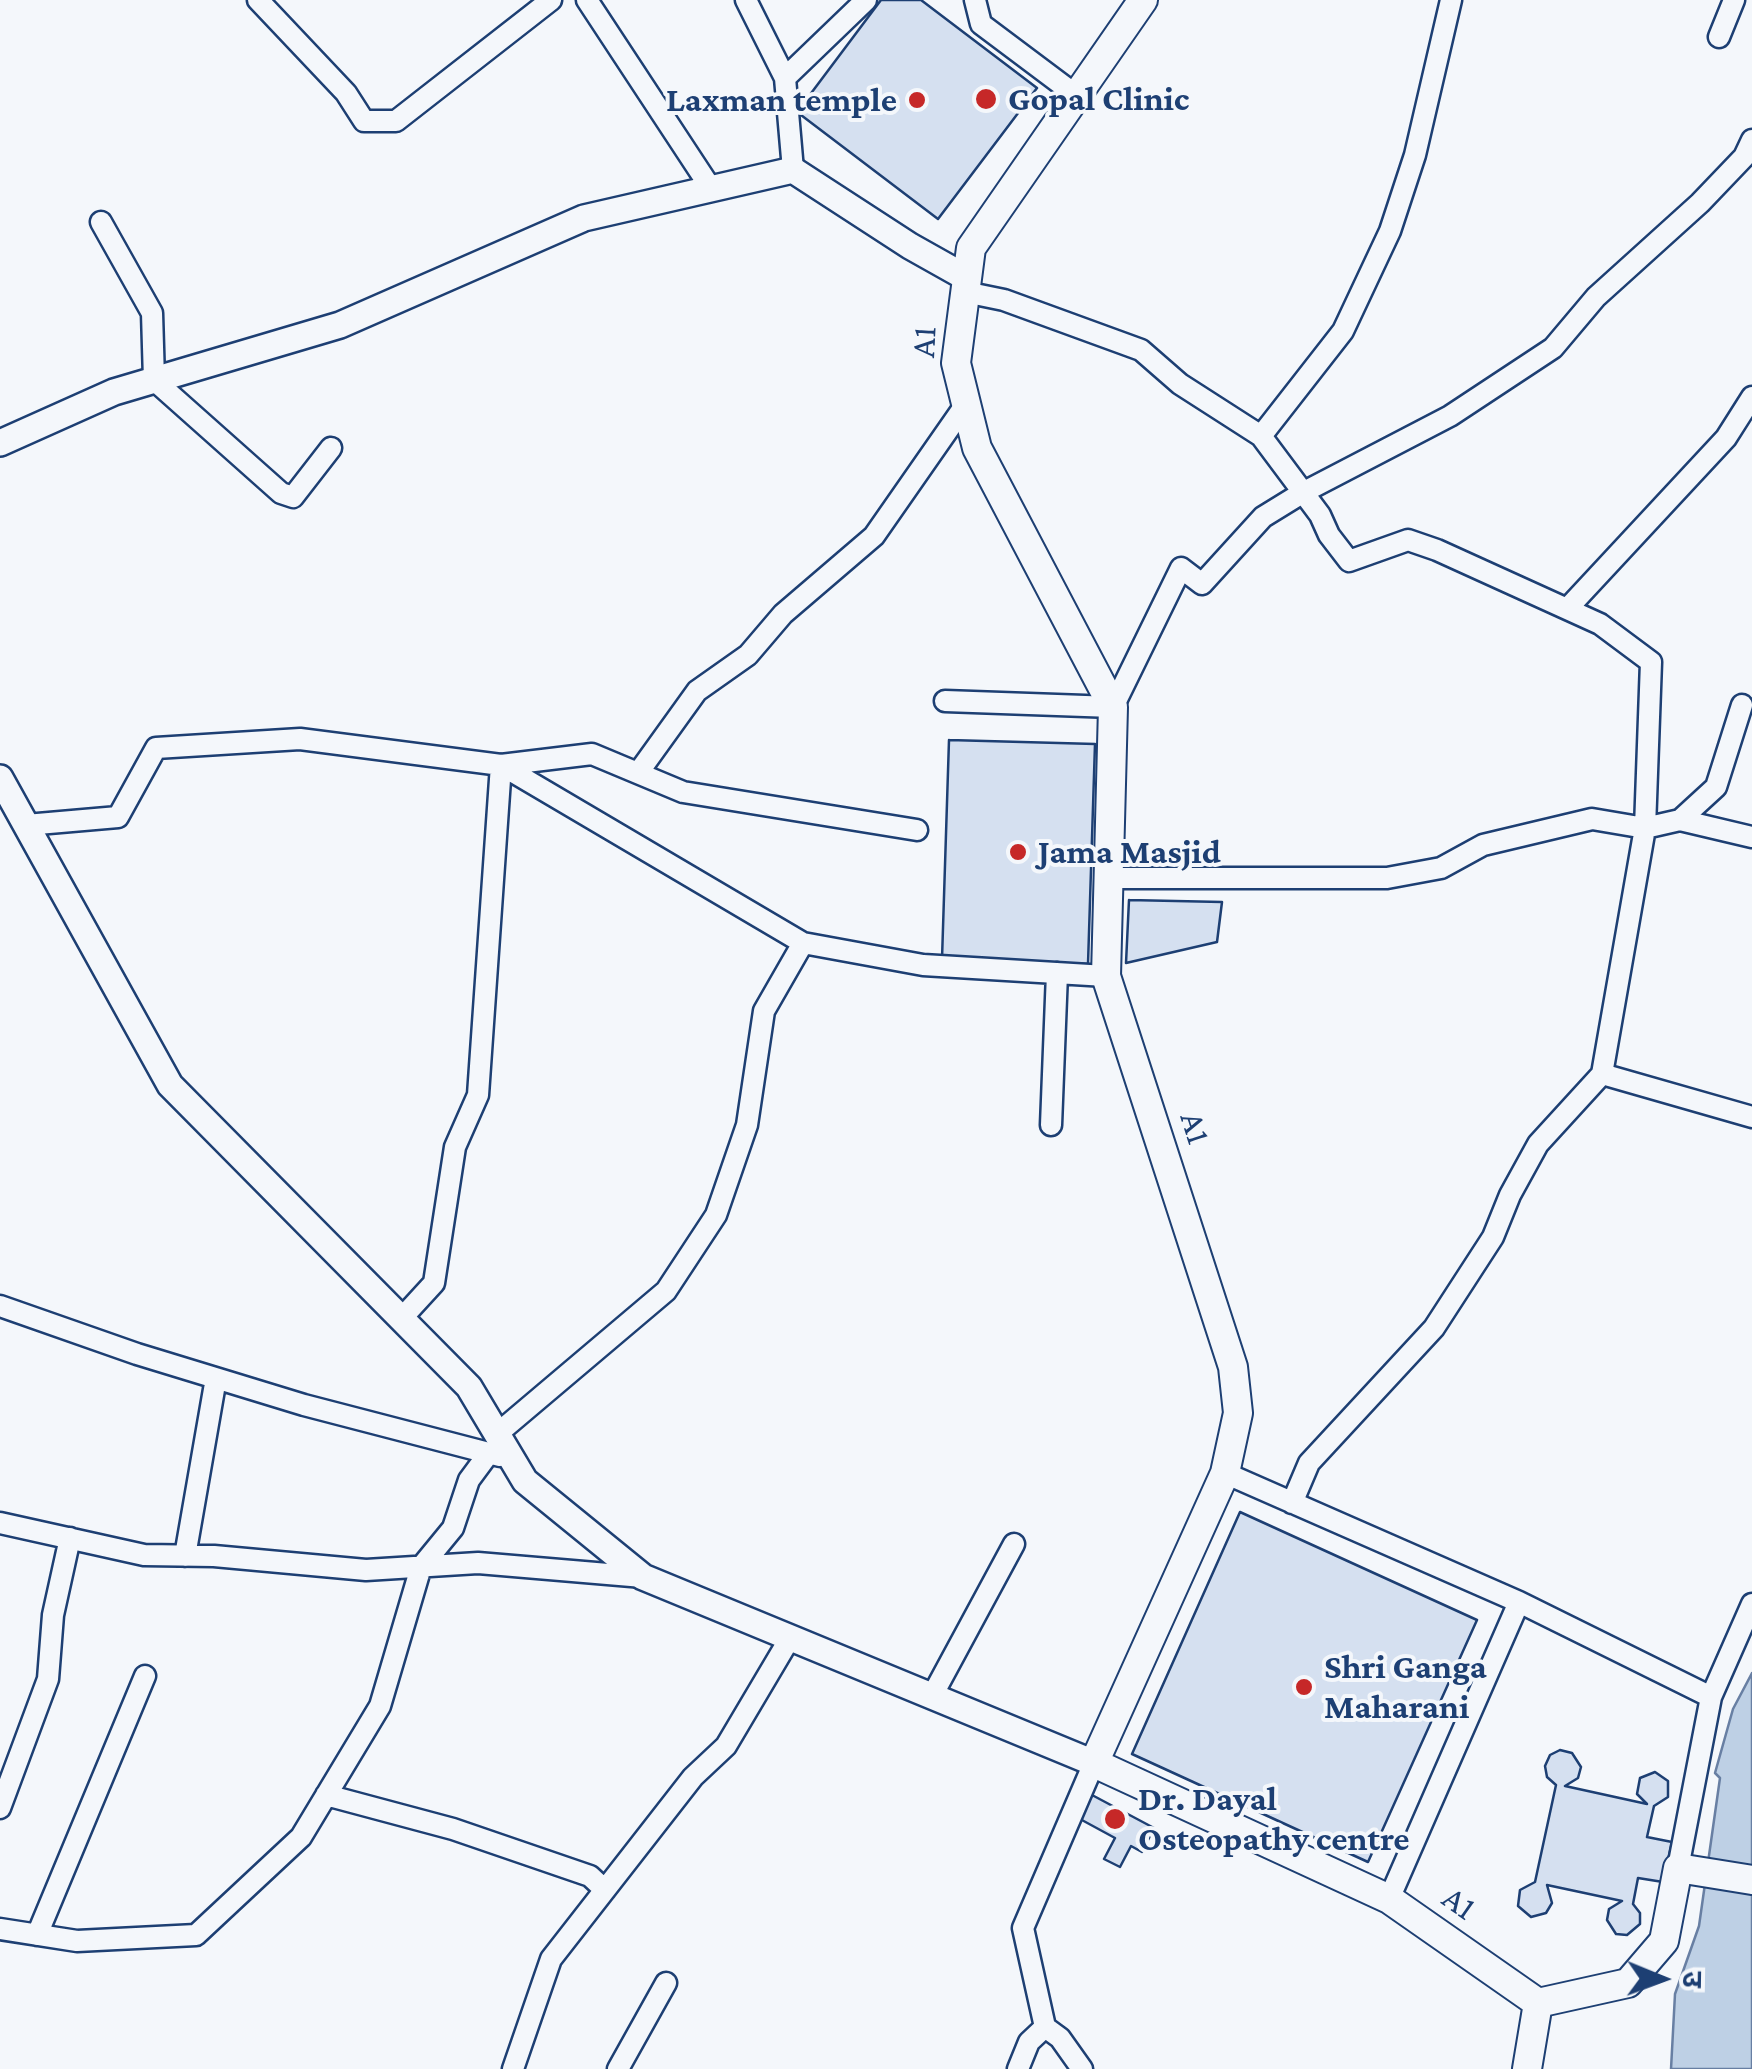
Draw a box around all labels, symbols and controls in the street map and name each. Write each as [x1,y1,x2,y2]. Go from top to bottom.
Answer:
place label: Gopal Clinic [1008,78,1190,120]
place label: Laxman temple [666,79,897,121]
marker: Gopal Clinic [973,86,999,112]
marker: Laxman temple [906,89,928,111]
street label: A1 [902,325,946,359]
place label: Jama Masjid [1038,831,1221,873]
marker: Jama Masjid [1007,841,1029,863]
street label: A1 [1170,1107,1220,1149]
place label: Shri Ganga Maharani [1324,1646,1487,1728]
marker: Shri Ganga Maharani [1293,1676,1315,1698]
place label: Dr. Dayal Osteopathy centre [1138,1778,1410,1860]
marker: Dr. Dayal Osteopathy centre [1102,1806,1128,1832]
street label: A1 [1434,1877,1484,1929]
north arrow [1612,1929,1712,2029]
text: उ [1677,1971,1708,1988]

